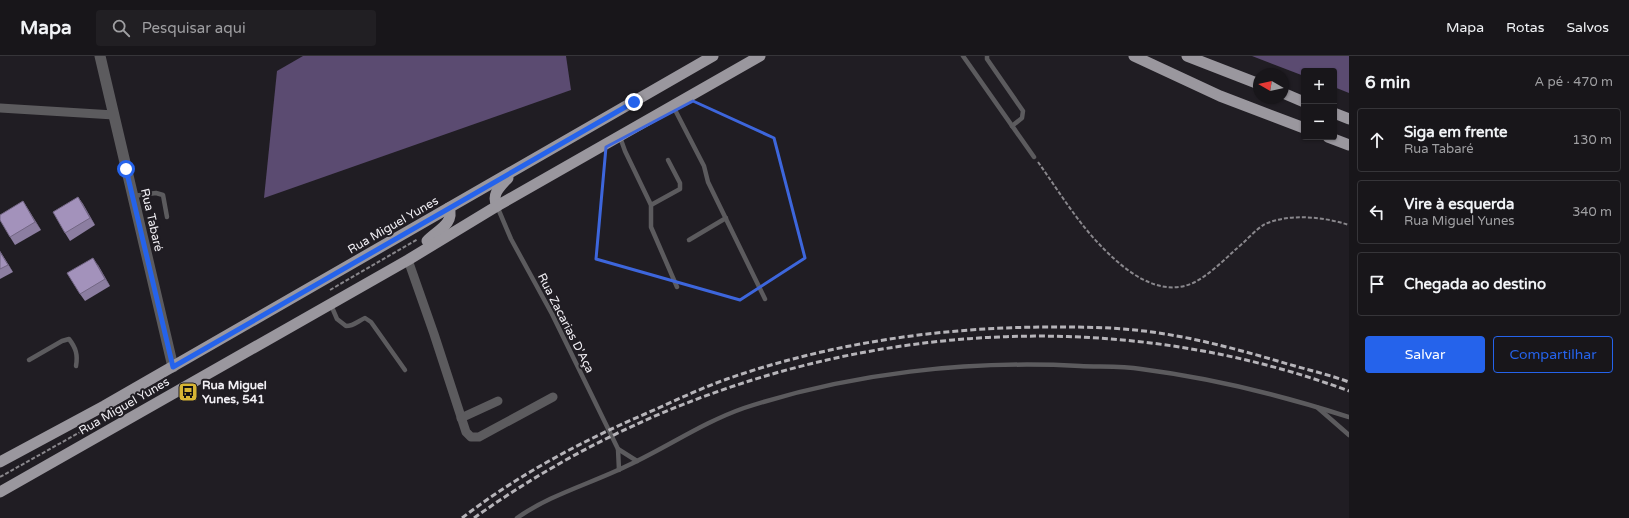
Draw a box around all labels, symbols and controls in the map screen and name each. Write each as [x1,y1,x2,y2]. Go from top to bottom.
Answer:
search box [96,10,376,46]
text: Mapa [20,17,72,39]
icon: search [110,17,132,39]
text: Pesquisar aqui [142,19,246,37]
text: Mapa [1446,19,1484,36]
text: Rotas [1506,19,1544,36]
text: Salvos [1566,19,1609,36]
north arrow [1253,68,1289,104]
map controls [1301,68,1337,140]
button: + [1301,68,1337,104]
text: 6 min [1365,72,1410,93]
text: A pé · 470 m [1534,74,1613,90]
route end [625,93,643,111]
button: − [1301,104,1337,140]
text: Siga em frente [1404,123,1508,141]
icon: ahead [1366,129,1388,151]
text: 130 m [1572,132,1612,148]
text: Rua Tabaré [1404,141,1474,157]
route start [117,160,135,178]
street label: Rua Tabaré [138,187,166,253]
street label: Rua Miguel Yunes [345,193,441,257]
text: Vire à esquerda [1404,195,1514,213]
icon: left [1366,201,1388,223]
text: 340 m [1572,204,1612,220]
text: Rua Miguel Yunes [1404,213,1514,229]
street label: Rua Zacarias D'Aça [535,271,597,375]
icon: arrive [1366,273,1388,295]
text: Chegada ao destino [1404,275,1546,293]
button: Salvar [1365,336,1485,373]
button: Compartilhar [1493,336,1613,373]
street label: Rua Miguel Yunes [76,374,172,438]
place label: Rua Miguel Yunes, 541 [202,378,267,406]
bus stop icon: Rua Miguel Yunes, 541 [177,381,199,403]

